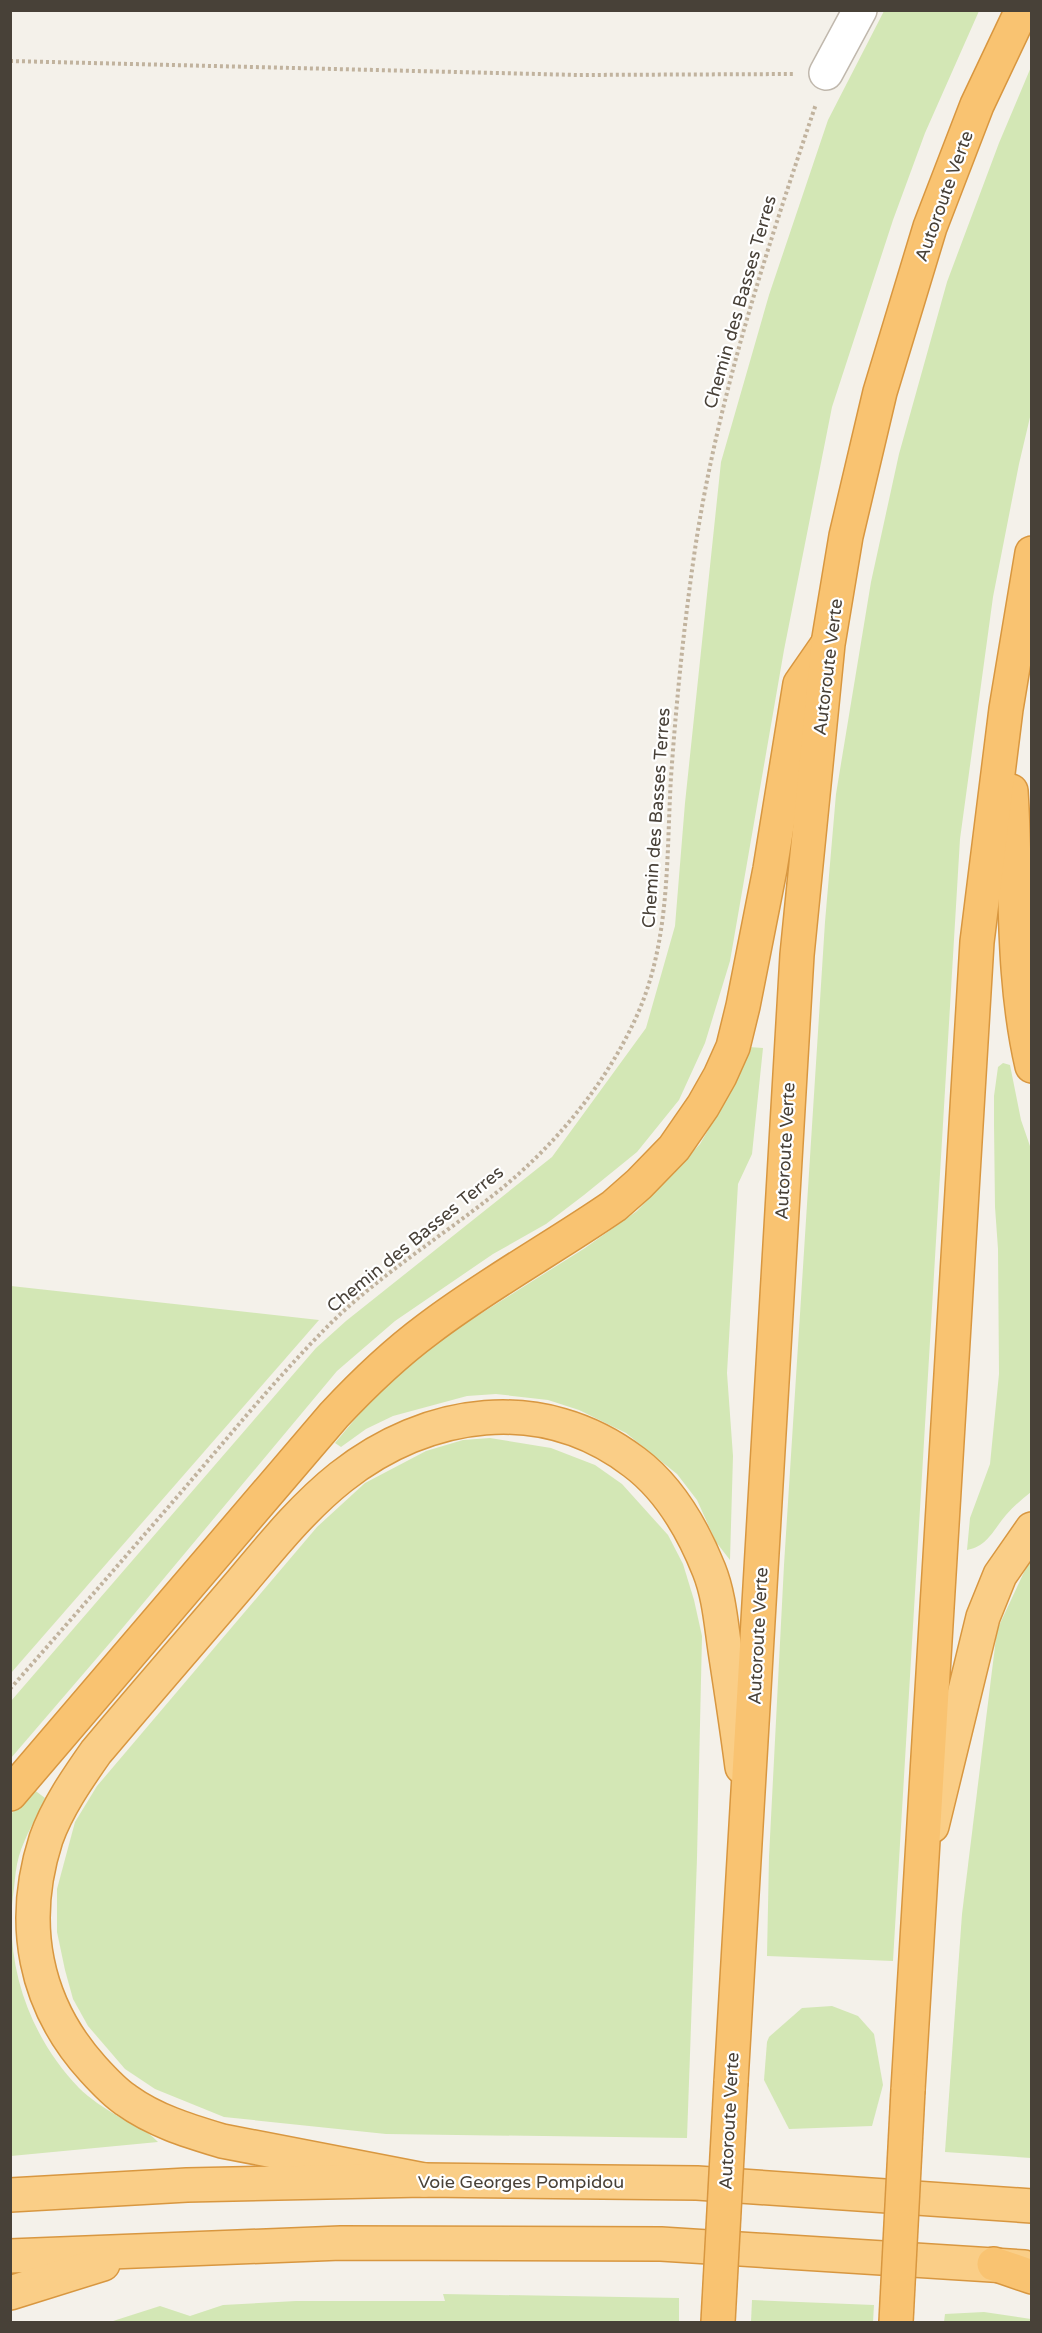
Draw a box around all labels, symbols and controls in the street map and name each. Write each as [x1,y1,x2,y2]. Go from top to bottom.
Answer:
street label: Autoroute Verte [910,128,978,264]
street label: Chemin des Basses Terres [699,193,781,411]
street label: Autoroute Verte [809,597,847,737]
street label: Chemin des Basses Terres [637,707,675,929]
street label: Autoroute Verte [770,1082,800,1220]
street label: Chemin des Basses Terres [322,1161,508,1317]
street label: Autoroute Verte [743,1567,773,1705]
street label: Autoroute Verte [714,2052,744,2190]
street label: Voie Georges Pompidou [418,2171,624,2193]

